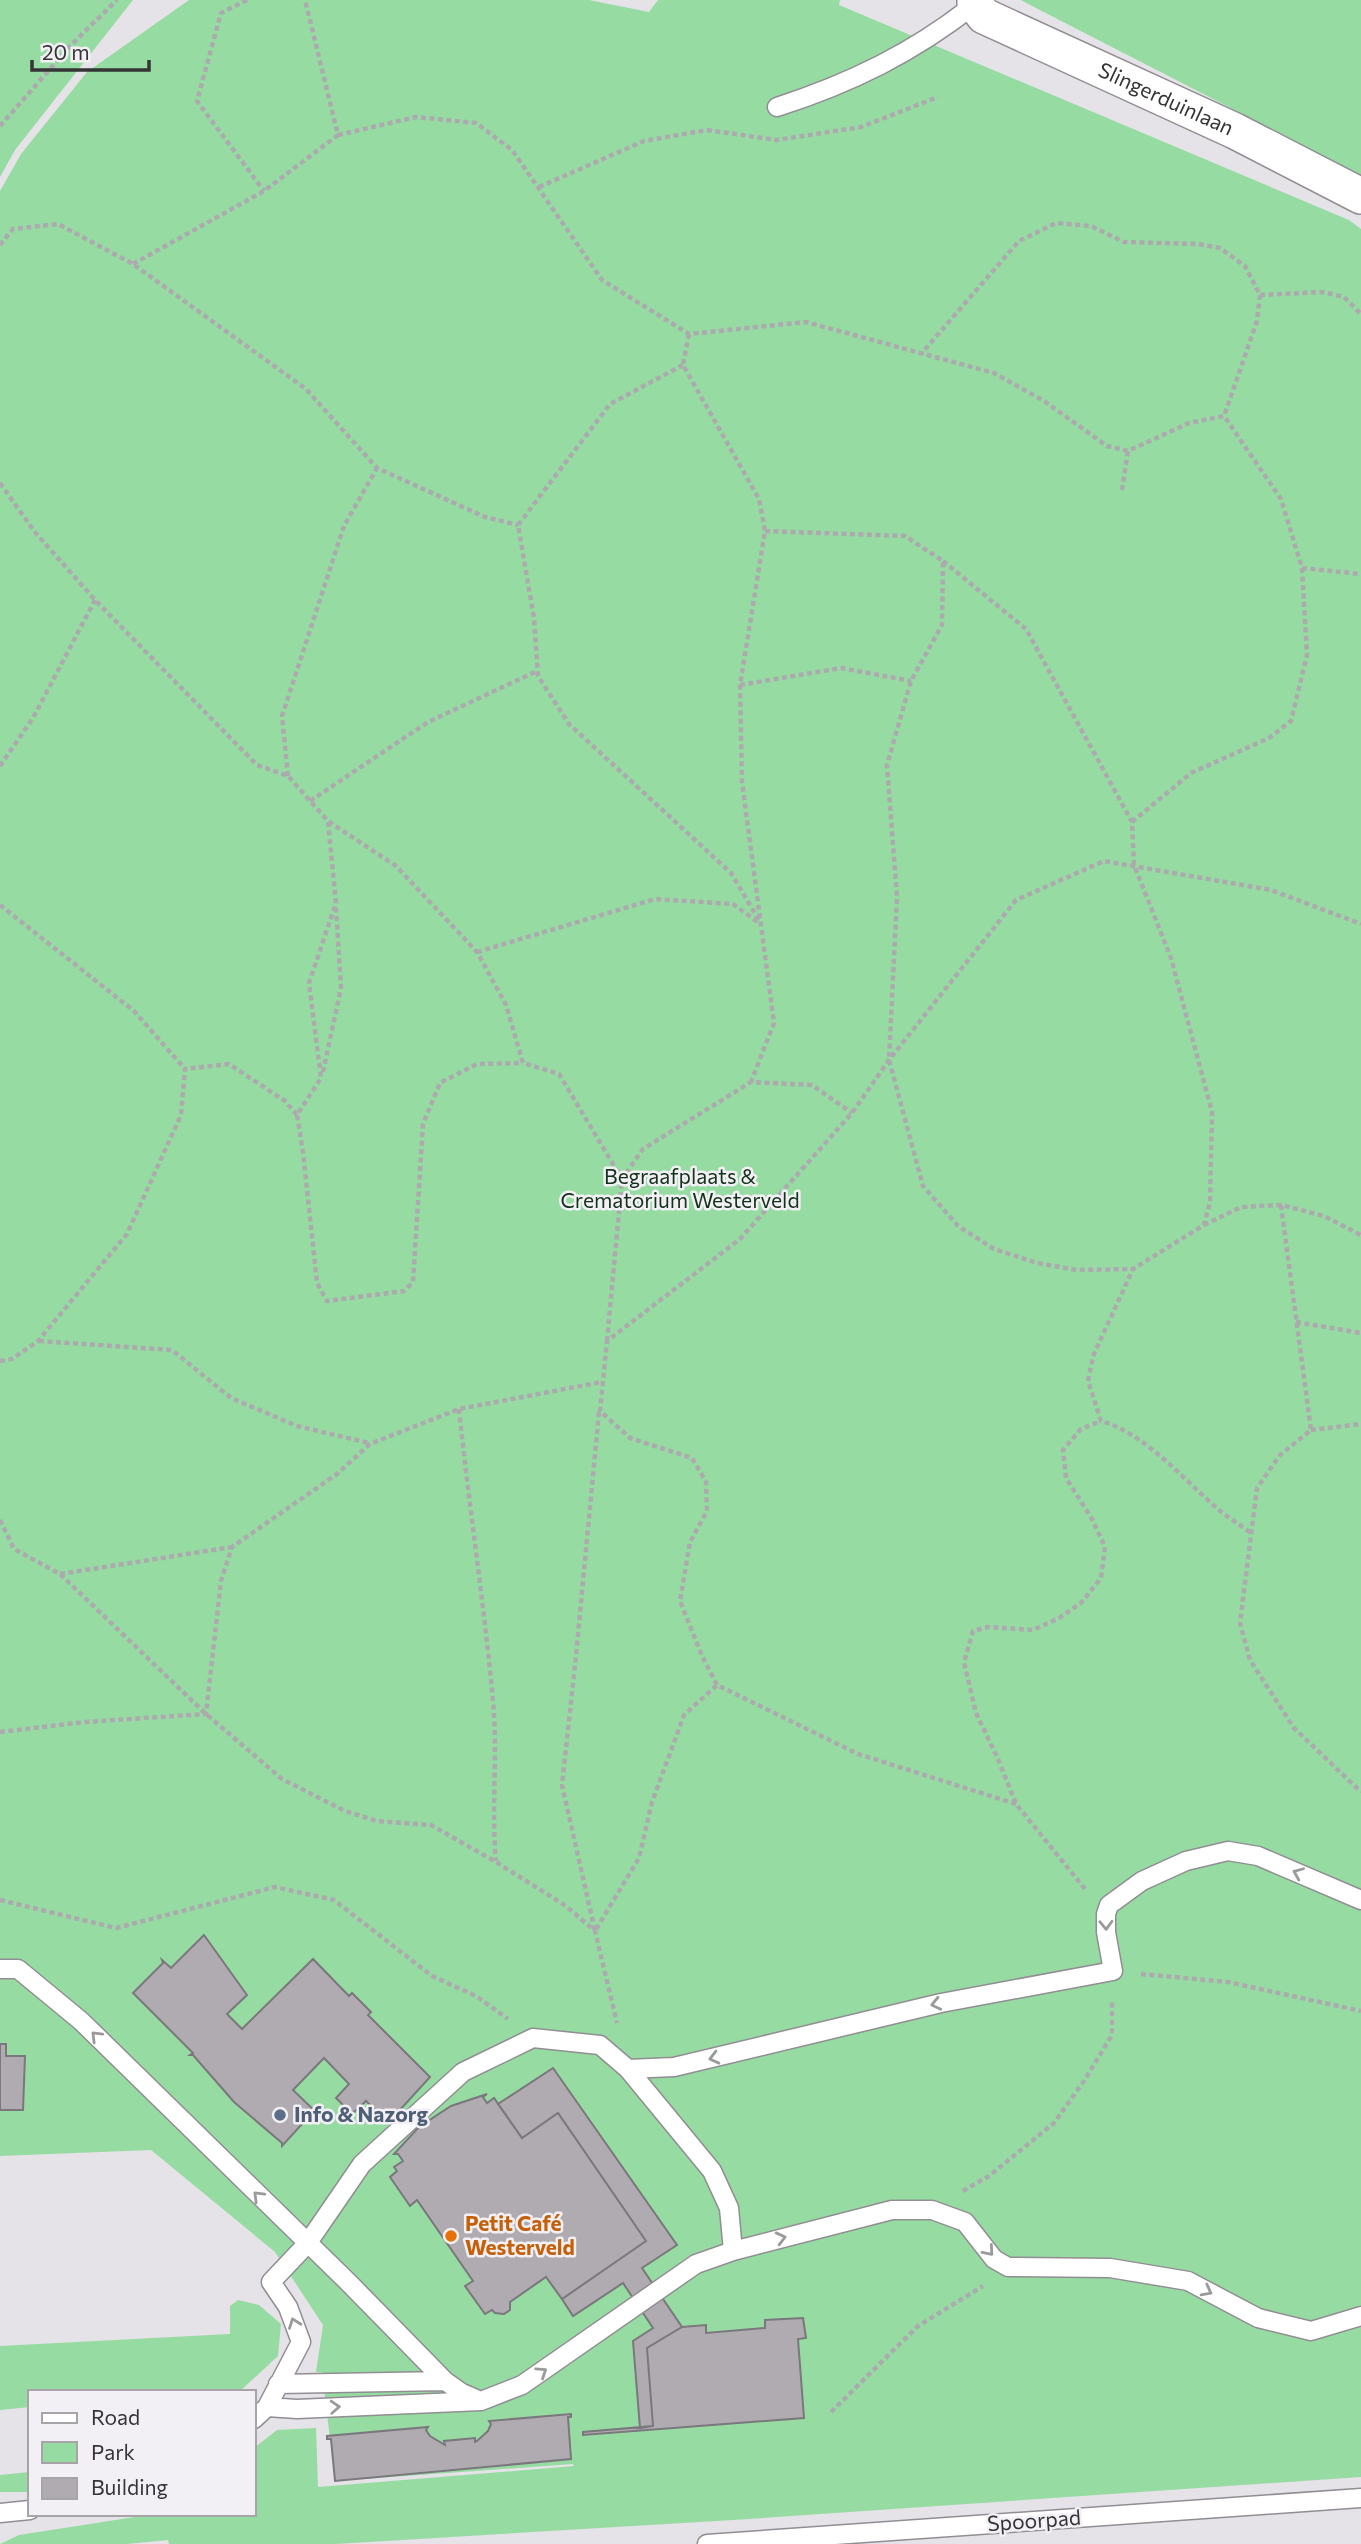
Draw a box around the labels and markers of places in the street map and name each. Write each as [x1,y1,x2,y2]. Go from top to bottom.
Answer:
place label: Info & Nazorg [294,2101,428,2126]
marker: Info & Nazorg [272,2107,288,2123]
place label: Petit Café Westerveld [465,2210,575,2259]
marker: Petit Café Westerveld [443,2228,459,2244]

